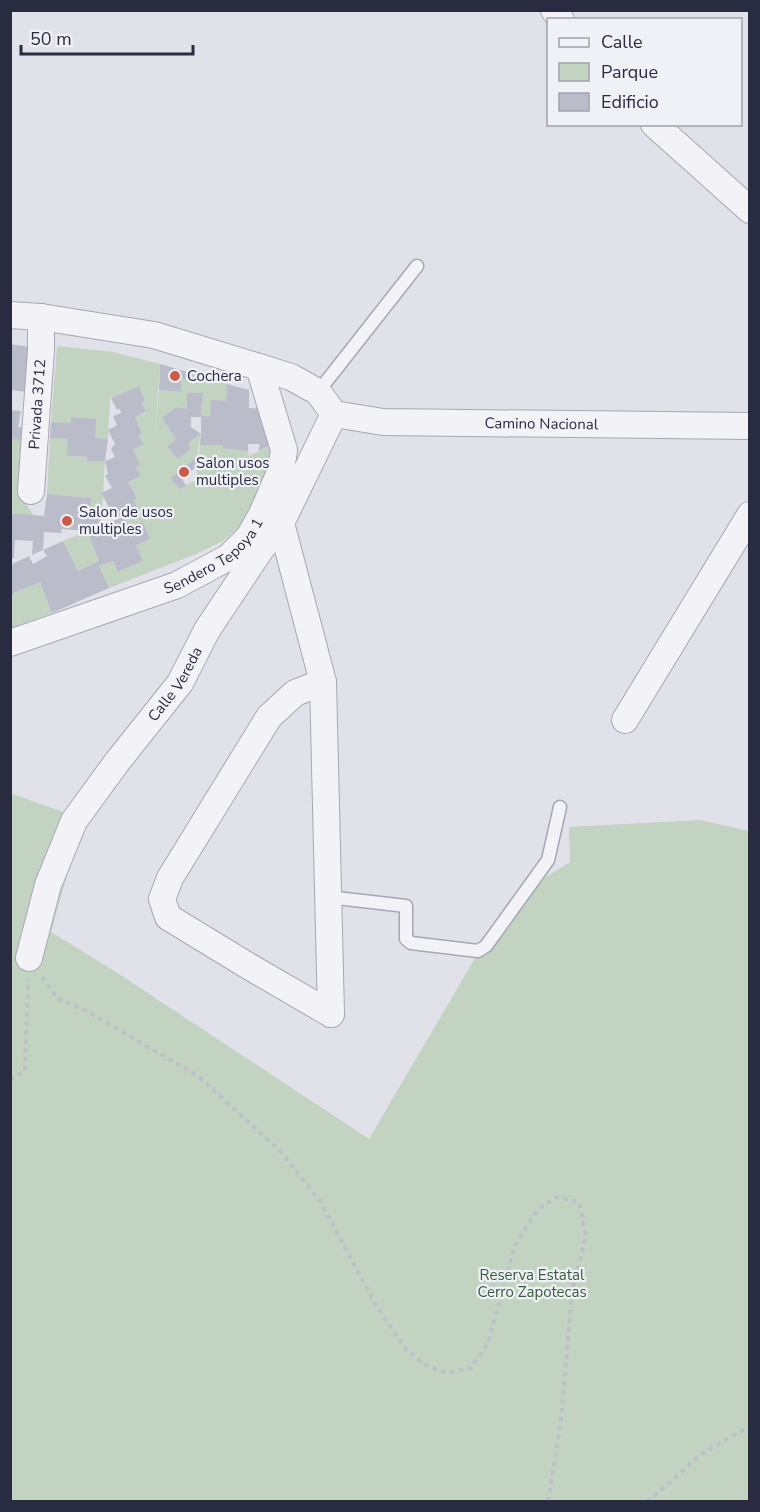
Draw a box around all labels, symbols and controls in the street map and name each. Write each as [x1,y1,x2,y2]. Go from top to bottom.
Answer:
scale bar [21,18,194,56]
legend [547,18,742,126]
text: 50 m [30,27,72,51]
text: Calle [601,30,643,54]
text: Parque [601,60,658,84]
text: Edificio [601,90,659,114]
street label: Privada 3712 [24,358,50,450]
place label: Cochera [187,366,242,386]
marker: Cochera [168,369,182,383]
street label: Camino Nacional [484,413,599,434]
place label: Salon usos multiples [196,453,269,490]
marker: Salon usos multiples [177,465,191,479]
place label: Salon de usos multiples [79,502,173,539]
marker: Salon de usos multiples [60,514,74,528]
street label: Sendero Tepoya 1 [161,514,268,599]
street label: Calle Vereda [143,643,207,726]
park label: Reserva Estatal Cerro Zapotecas [477,1265,587,1302]

